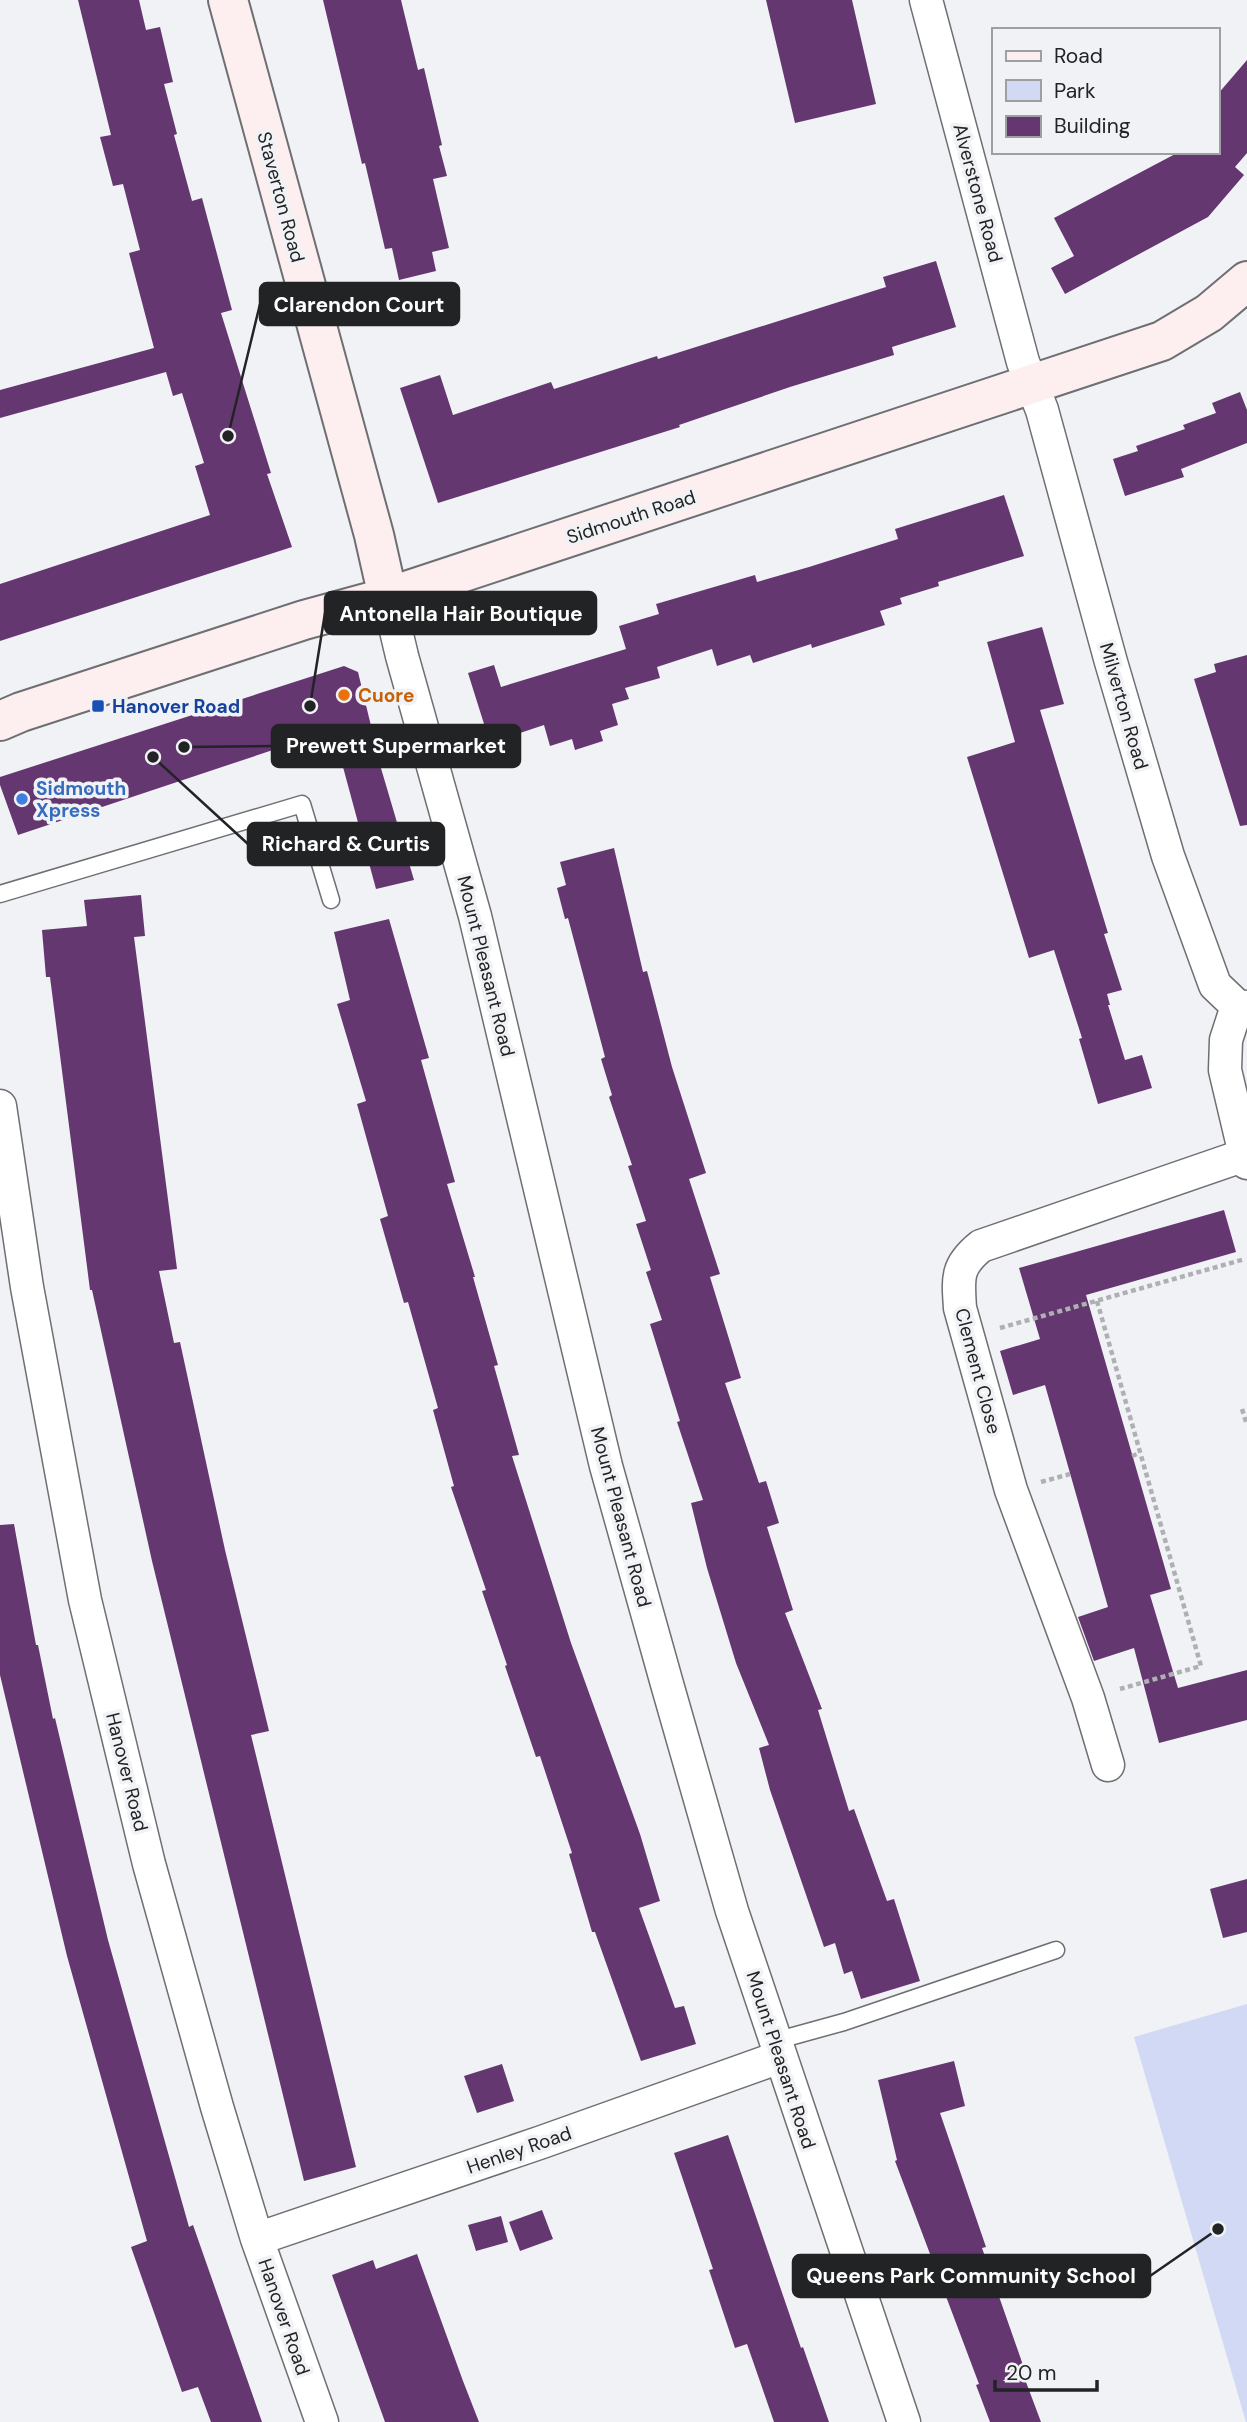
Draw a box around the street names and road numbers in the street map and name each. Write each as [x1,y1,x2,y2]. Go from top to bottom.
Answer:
street label: Alverstone Road [947,121,1009,265]
street label: Staverton Road [252,129,310,265]
street label: Sidmouth Road [563,484,699,550]
street label: Milverton Road [1094,640,1154,772]
street label: Mount Pleasant Road [451,873,521,1059]
street label: Clement Close [949,1305,1007,1437]
street label: Mount Pleasant Road [585,1424,657,1610]
street label: Hanover Road [100,1710,154,1834]
street label: Mount Pleasant Road [740,1968,822,2152]
street label: Henley Road [463,2120,575,2180]
street label: Hanover Road [252,2255,316,2379]

